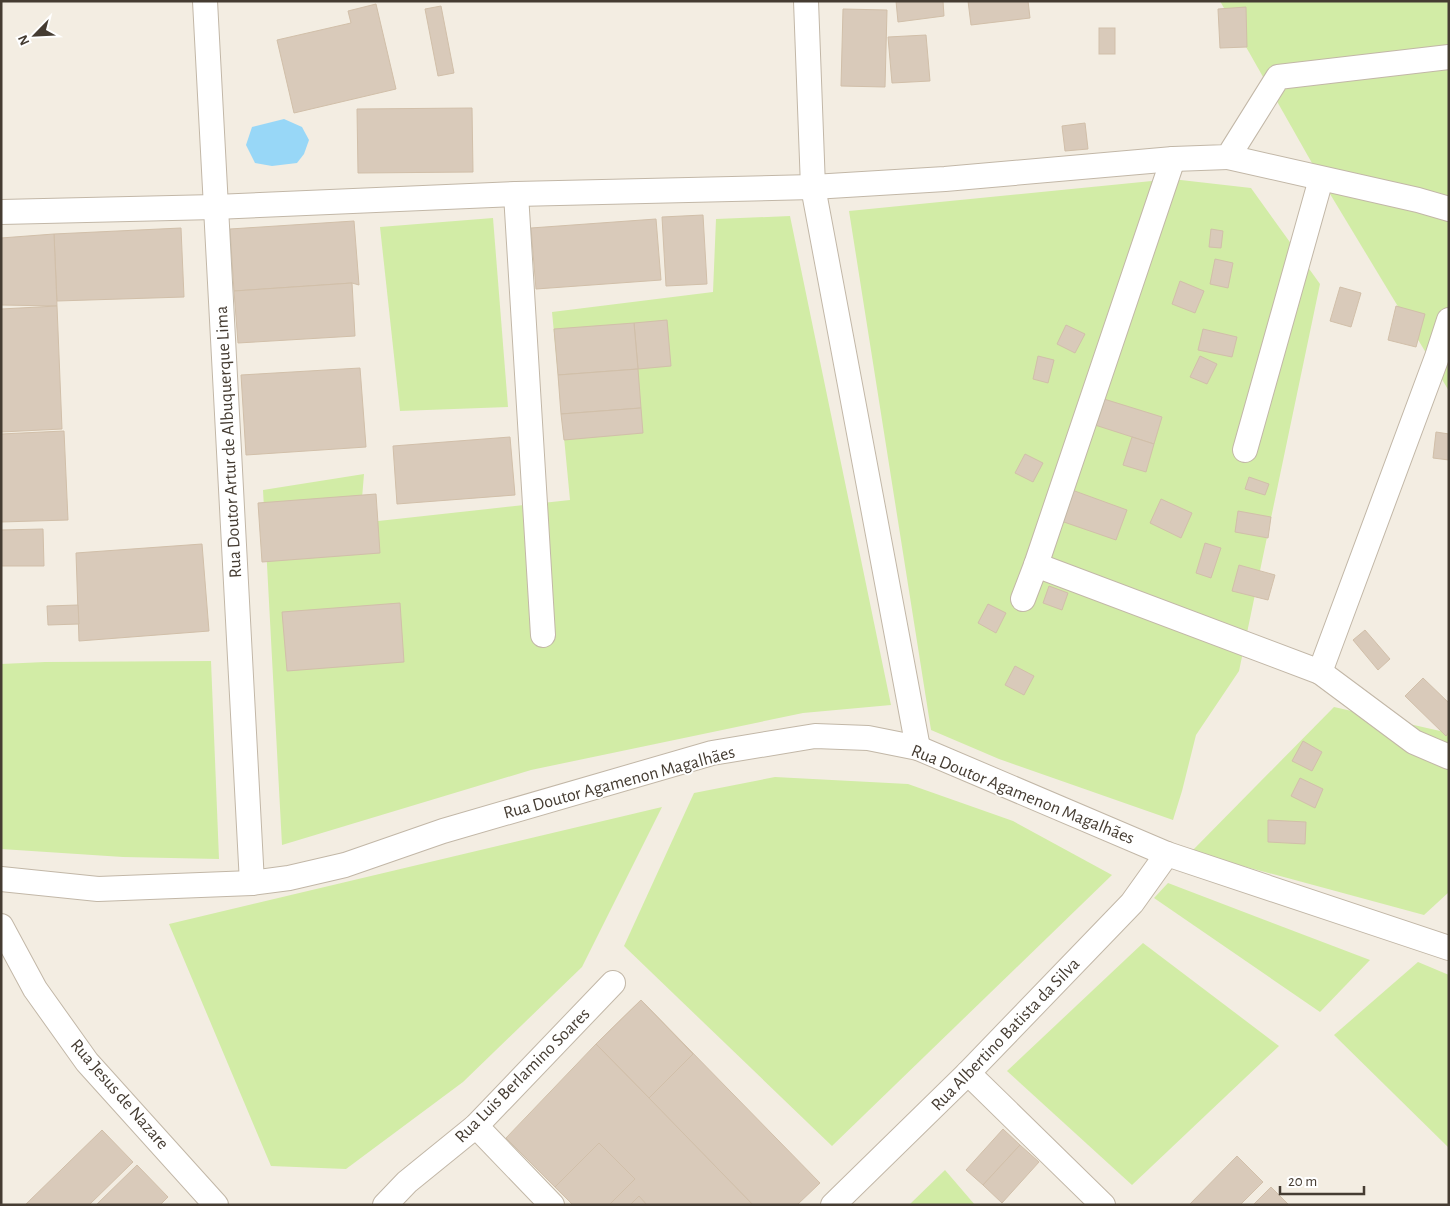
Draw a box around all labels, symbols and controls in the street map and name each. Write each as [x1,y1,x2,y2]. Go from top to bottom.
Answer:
north arrow [10,10,60,60]
text: N [16,33,32,47]
street label: Rua Doutor Artur de Albuquerque Lima [213,305,245,579]
street label: Rua Doutor Agamenon Magalhães [908,742,1137,848]
street label: Rua Doutor Agamenon Magalhães [502,743,737,823]
street label: Rua Albertino Batista da Silva [928,955,1083,1115]
street label: Rua Luis Berlamino Soares [452,1005,594,1147]
street label: Rua Jesus de Nazare [67,1036,172,1153]
scale bar [1280,1164,1364,1196]
text: 20 m [1288,1174,1317,1189]

